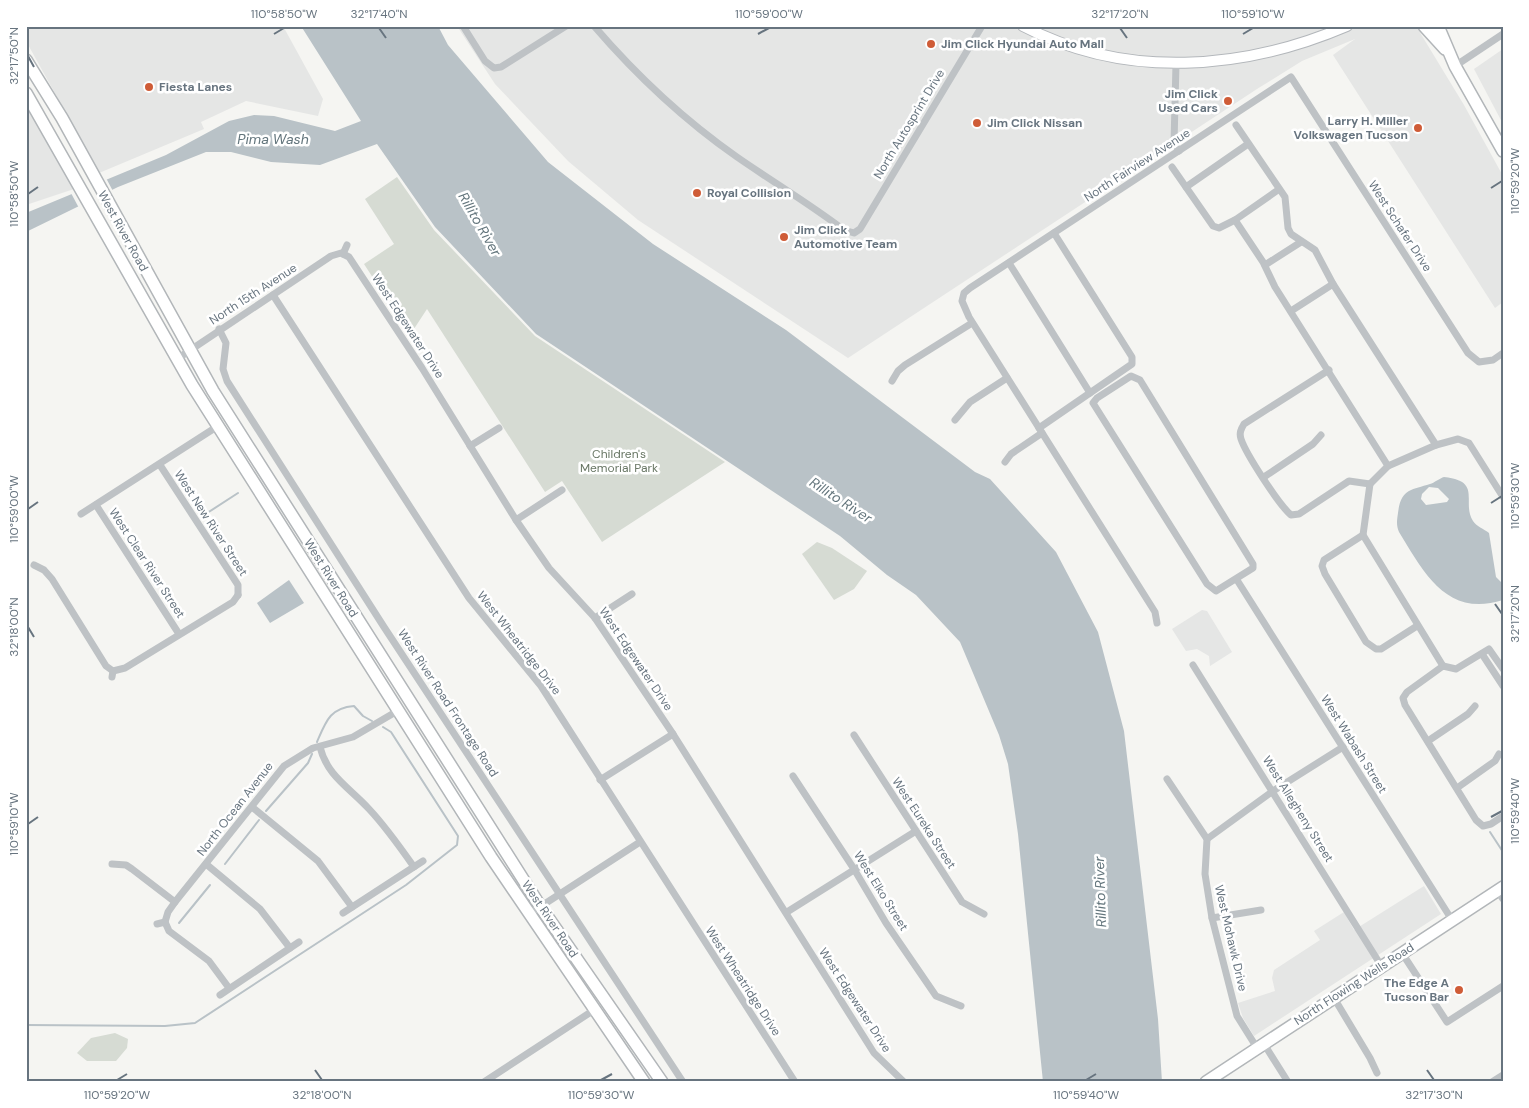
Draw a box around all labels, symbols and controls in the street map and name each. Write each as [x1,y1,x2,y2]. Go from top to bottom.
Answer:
text: 110°58'50"W [251,6,318,22]
text: 32°17'40"N [350,6,408,22]
text: 110°59'00"W [735,6,803,22]
text: 32°17'20"N [1091,6,1149,22]
text: 110°59'10"W [1221,6,1285,22]
text: 32°17'50"N [6,27,22,85]
place label: Jim Click Hyundai Auto Mall [941,36,1104,52]
marker: Jim Click Hyundai Auto Mall [925,38,937,50]
street label: North Autosprint Drive [870,66,948,182]
place label: Fiesta Lanes [159,79,232,95]
marker: Fiesta Lanes [143,81,155,93]
place label: Jim Click Used Cars [1158,86,1218,116]
marker: Jim Click Used Cars [1222,95,1234,107]
place label: Larry H. Miller Volkswagen Tucson [1294,113,1408,143]
place label: Jim Click Nissan [987,115,1083,131]
marker: Jim Click Nissan [971,117,983,129]
marker: Larry H. Miller Volkswagen Tucson [1412,122,1424,134]
street label: North Fairview Avenue [1081,125,1193,205]
water label: Pima Wash [237,130,309,148]
text: 110°59'20"W [1507,147,1523,214]
text: 110°58'50"W [6,160,22,227]
street label: West Schafer Drive [1365,177,1436,275]
place label: Royal Collision [707,185,791,201]
marker: Royal Collision [691,187,703,199]
street label: West River Road [94,188,152,274]
water label: Rillito River [454,189,506,260]
place label: Jim Click Automotive Team [794,222,897,252]
marker: Jim Click Automotive Team [778,231,790,243]
street label: North 15th Avenue [206,260,300,328]
street label: West Edgewater Drive [368,271,448,381]
park label: Children's Memorial Park [580,446,658,476]
text: 110°59'30"W [1507,462,1523,529]
street label: West New River Street [171,467,251,579]
water label: Rillito River [806,473,876,527]
text: 110°59'00"W [6,475,22,543]
street label: West Clear River Street [105,505,189,621]
street label: West River Road [300,536,362,620]
text: 32°17'20"N [1507,585,1523,643]
street label: West Wheatridge Drive [473,588,565,698]
text: 32°18'00"N [6,597,22,657]
street label: West Edgewater Drive [595,604,677,714]
street label: West River Road Frontage Road [394,626,502,780]
street label: West Wabash Street [1317,692,1391,796]
street label: West Allegheny Street [1259,753,1337,865]
street label: North Ocean Avenue [193,759,277,859]
street label: West Eureka Street [888,774,960,872]
text: 110°59'40"W [1507,778,1523,844]
text: 110°59'10"W [6,792,22,856]
street label: West Elko Street [850,848,912,934]
water label: Rillito River [1090,855,1110,928]
street label: West River Road [518,877,582,961]
street label: West Mohawk Drive [1211,883,1251,993]
street label: West Wheatridge Drive [702,923,785,1039]
street label: North Flowing Wells Road [1291,939,1417,1029]
street label: West Edgewater Drive [815,945,895,1055]
place label: The Edge A Tucson Bar [1384,975,1449,1005]
marker: The Edge A Tucson Bar [1453,984,1465,996]
text: 110°59'20"W [84,1087,151,1103]
text: 32°18'00"N [292,1087,352,1103]
text: 110°59'30"W [568,1087,635,1103]
text: 110°59'40"W [1053,1087,1119,1103]
text: 32°17'30"N [1405,1087,1463,1103]

